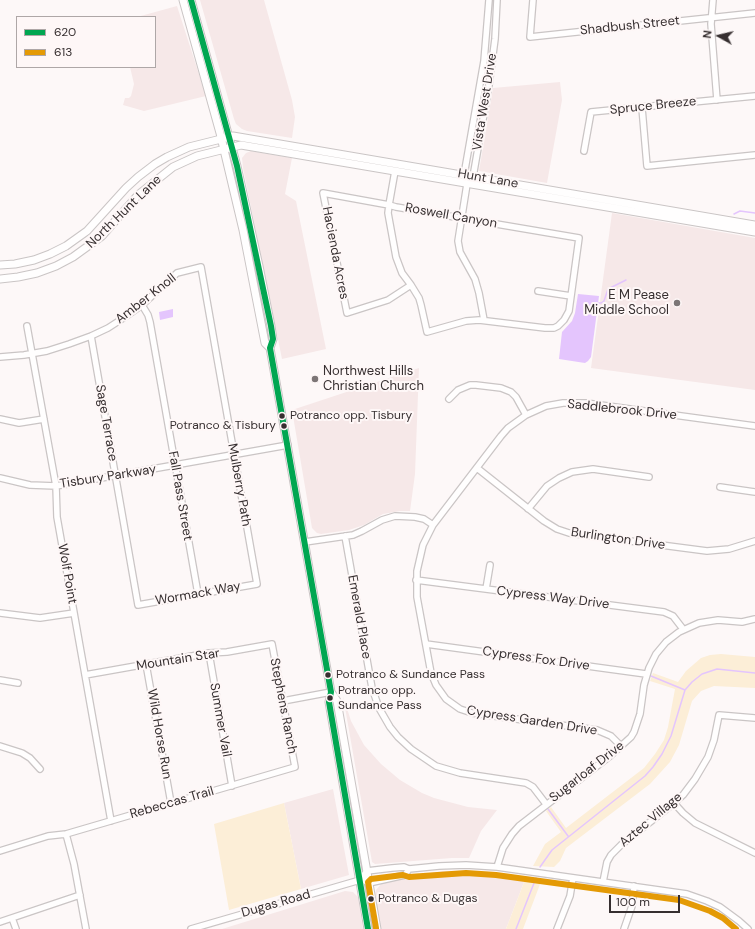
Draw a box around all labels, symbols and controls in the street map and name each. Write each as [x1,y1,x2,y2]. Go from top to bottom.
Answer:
street label: Shadbush Street [579,13,681,39]
legend [16,16,156,68]
north arrow [699,16,739,56]
text: 620 [54,24,76,40]
text: N [700,29,715,39]
text: 613 [54,44,72,60]
street label: Vista West Drive [470,52,500,152]
street label: Spruce Breeze [609,94,697,118]
street label: Hunt Lane [457,166,519,192]
street label: North Hunt Lane [83,172,165,252]
street label: Roswell Canyon [404,200,498,232]
street label: Hacienda Acres [318,205,352,301]
street label: Amber Knoll [113,271,179,327]
place label: E M Pease Middle School [584,288,669,319]
marker: E M Pease Middle School [672,298,682,308]
place label: Northwest Hills Christian Church [323,364,424,395]
marker: Northwest Hills Christian Church [310,374,320,384]
street label: Sage Terrace [92,384,120,462]
street label: Saddlebrook Drive [566,396,678,424]
place label: Potranco opp. Tisbury [290,409,412,423]
marker: Potranco opp. Tisbury [277,411,287,421]
place label: Potranco & Tisbury [170,419,276,433]
marker: Potranco & Tisbury [279,421,289,431]
street label: Mulberry Path [224,442,254,528]
street label: Fall Pass Street [164,450,196,542]
street label: Tisbury Parkway [59,462,157,492]
street label: Burlington Drive [570,525,666,553]
street label: Wolf Point [54,543,80,605]
street label: Emerald Place [344,574,374,660]
street label: Wormack Way [154,579,242,609]
street label: Cypress Way Drive [496,583,610,613]
street label: Cypress Fox Drive [481,644,591,674]
street label: Mountain Star [135,646,221,674]
street label: Stephens Ranch [266,657,300,755]
place label: Potranco & Sundance Pass [336,668,485,682]
marker: Potranco & Sundance Pass [323,670,333,680]
street label: Summer Vail [206,682,234,758]
place label: Potranco opp. Sundance Pass [338,684,422,712]
street label: Wild Horse Run [143,688,175,780]
marker: Potranco opp. Sundance Pass [325,693,335,703]
street label: Cypress Garden Drive [466,703,598,739]
street label: Sugarloaf Drive [547,738,627,806]
street label: Rebeccas Trail [128,784,216,822]
street label: Aztec Village [617,789,685,851]
street label: Dugas Road [240,887,312,921]
scale bar [611,887,682,913]
place label: Potranco & Dugas [378,892,478,906]
marker: Potranco & Dugas [366,894,376,904]
text: 100 m [616,894,650,910]

